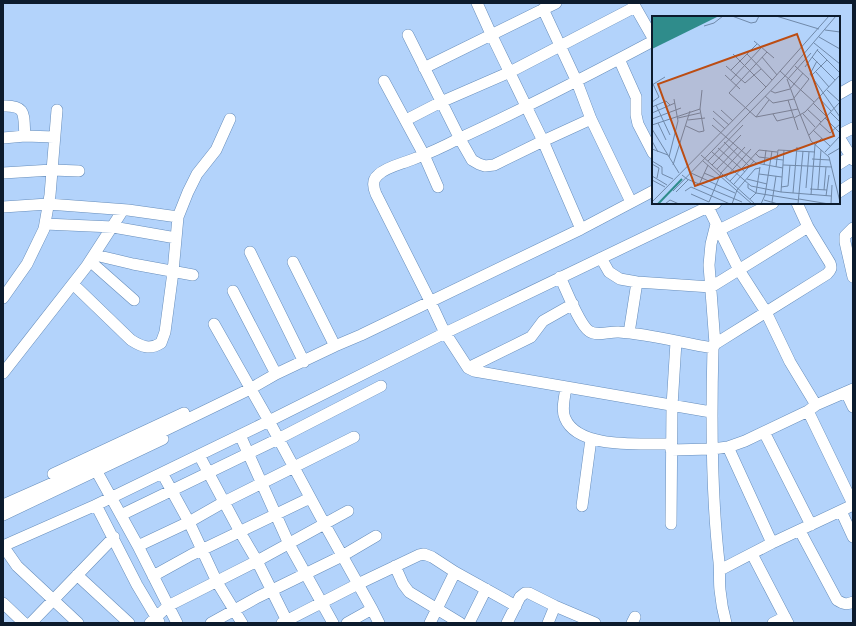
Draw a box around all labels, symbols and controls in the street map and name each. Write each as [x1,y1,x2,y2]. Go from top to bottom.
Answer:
inset map [652,16,840,204]

